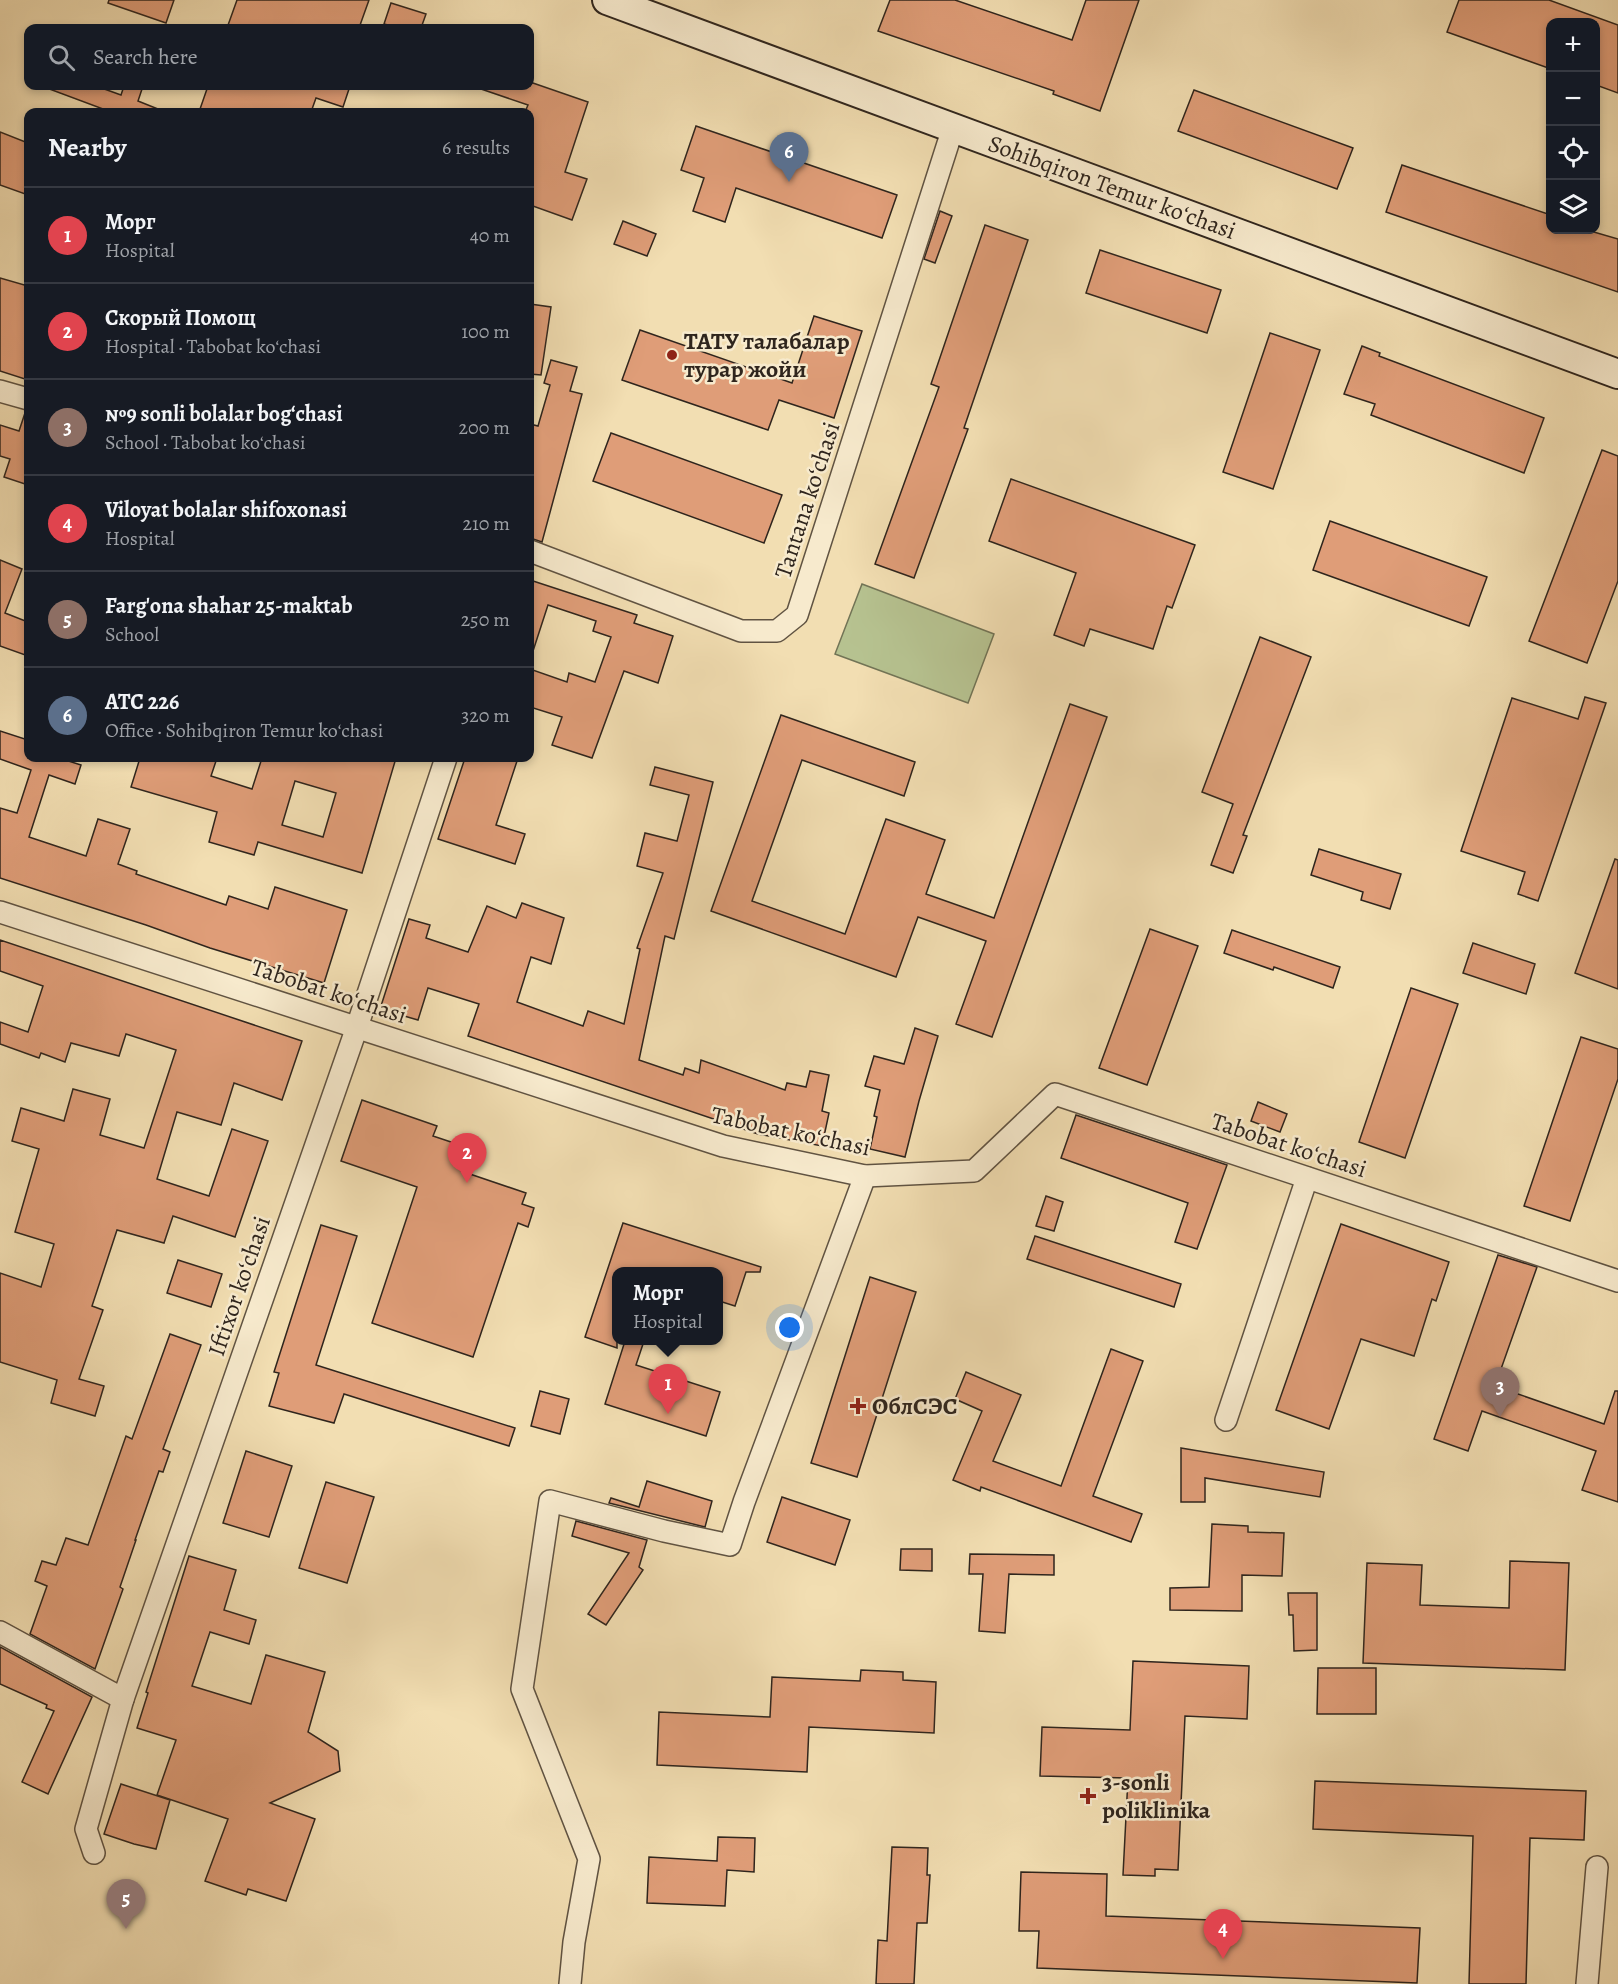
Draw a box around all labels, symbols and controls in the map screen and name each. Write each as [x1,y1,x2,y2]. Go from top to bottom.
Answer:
map controls [1546,18,1600,234]
button: + [1546,18,1600,72]
search box [24,24,534,90]
icon: search [45,41,78,74]
text: Search here [93,42,198,72]
button: − [1546,72,1600,126]
button: locate [1546,126,1600,180]
street label: Sohibqiron Temur koʻchasi [984,127,1240,247]
text: Nearby [48,130,127,165]
pin: 6 [770,132,808,182]
text: 6 results [442,134,510,161]
button: layers [1546,180,1600,234]
text: Морг [105,207,156,237]
text: 1 [64,222,71,249]
text: 40 m [470,222,510,249]
text: Hospital [105,237,175,264]
text: Скорый Помощ [105,303,256,333]
text: 2 [63,318,72,345]
text: 100 m [461,318,510,345]
place label: ТАТУ талабалар турар жойи [684,325,850,385]
text: Hospital · Tabobat koʻchasi [105,333,321,360]
marker: ТАТУ талабалар турар жойи [665,348,679,362]
text: №9 sonli bolalar bog‘chasi [105,399,343,429]
text: 3 [63,414,72,441]
text: 200 m [459,414,510,441]
street label: Tantana koʻchasi [767,418,847,582]
text: School · Tabobat koʻchasi [105,429,306,456]
text: Viloyat bolalar shifoxonasi [105,495,347,525]
text: 4 [63,510,72,537]
text: 210 m [462,510,510,537]
text: Hospital [105,525,175,552]
text: Farg'ona shahar 25-maktab [105,591,352,621]
text: 5 [63,606,72,633]
text: 250 m [461,606,510,633]
text: School [105,621,159,648]
text: АТС 226 [105,687,179,717]
text: 6 [63,702,72,729]
text: 320 m [461,702,510,729]
text: Office · Sohibqiron Temur koʻchasi [105,717,383,744]
street label: Tabobat koʻchasi [247,951,411,1031]
street label: Tabobat koʻchasi [709,1099,873,1163]
street label: Tabobat koʻchasi [1207,1105,1371,1185]
pin: 2 [448,1134,486,1183]
street label: Iftixor koʻchasi [200,1212,278,1360]
popup [612,1267,723,1345]
text: Морг [633,1278,683,1308]
text: Hospital [633,1308,702,1335]
your location [775,1313,804,1342]
pin: 1 [648,1364,688,1414]
pin: 3 [1480,1368,1520,1417]
place label: ОблСЭС [872,1390,957,1422]
marker: ОблСЭС [849,1397,867,1415]
place label: 3-sonli poliklinika [1102,1766,1211,1826]
marker: 3-sonli poliklinika [1079,1787,1097,1805]
pin: 5 [106,1880,146,1929]
pin: 4 [1204,1910,1242,1959]

